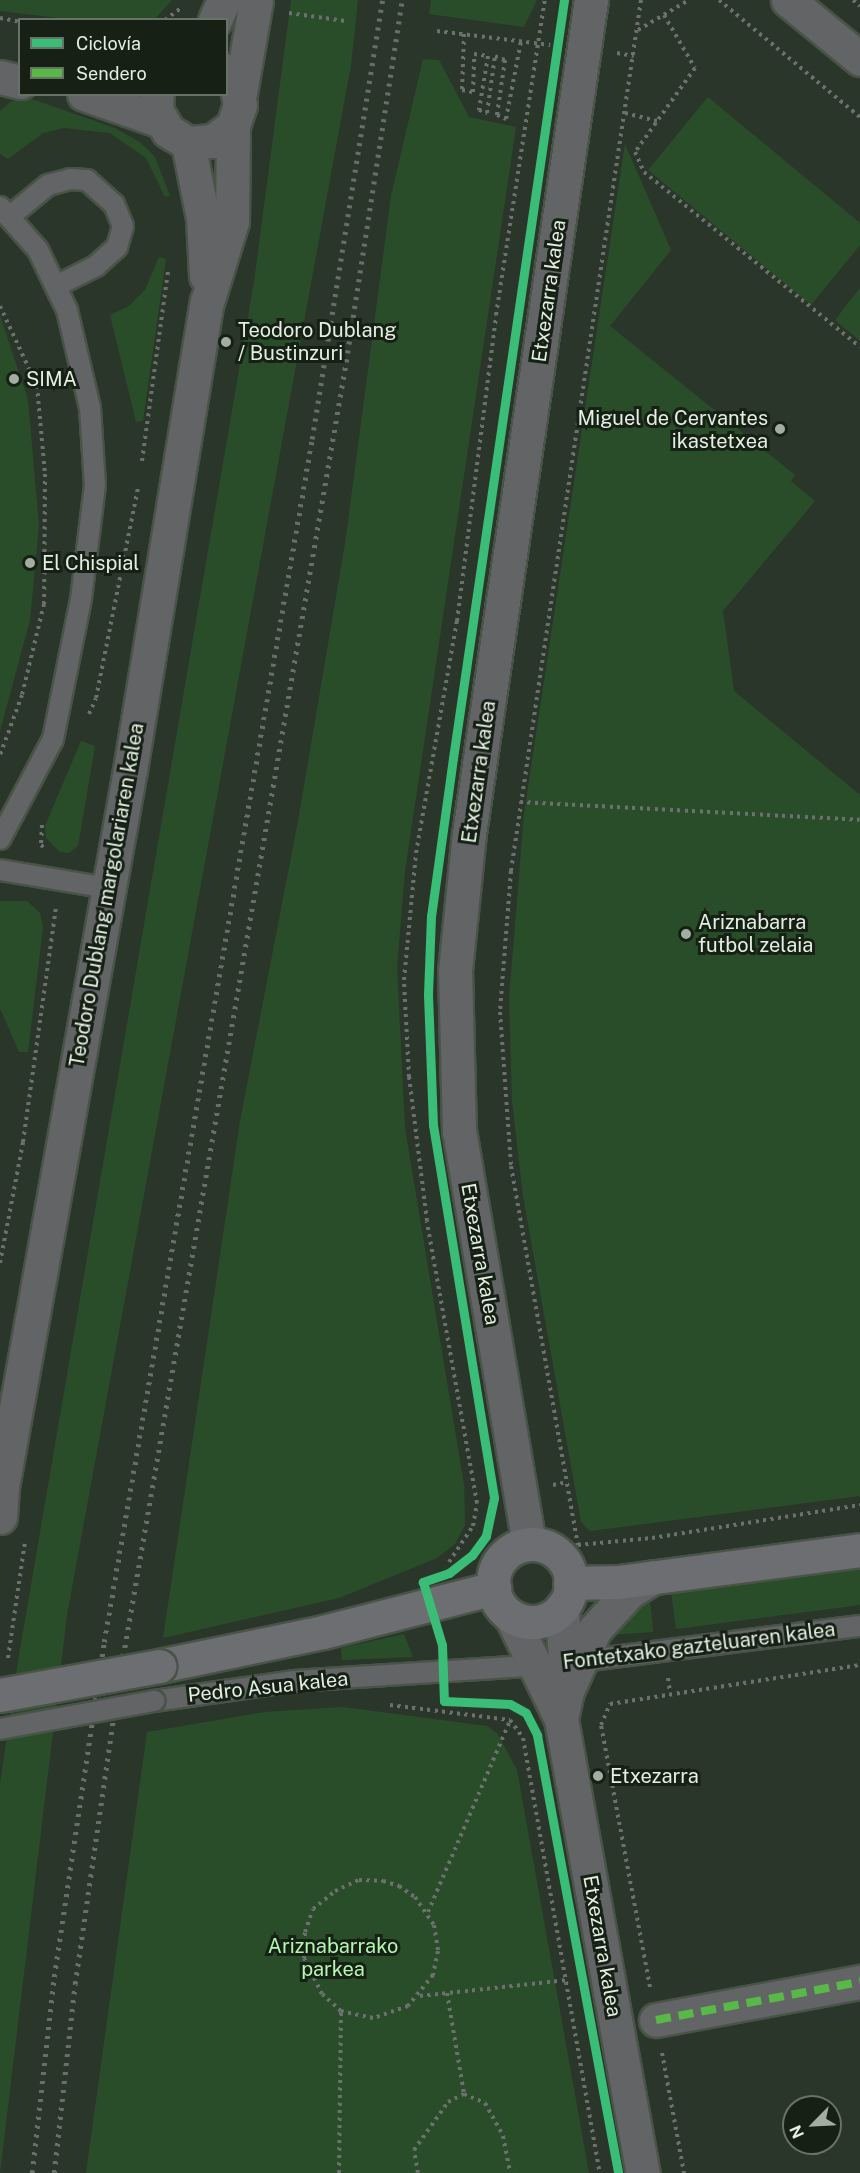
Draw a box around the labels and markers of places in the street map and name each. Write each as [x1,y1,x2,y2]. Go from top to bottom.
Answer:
place label: Teodoro Dublang / Bustinzuri [238,318,397,365]
marker: Teodoro Dublang / Bustinzuri [219,335,233,349]
place label: SIMA [26,367,77,391]
marker: SIMA [7,372,21,386]
place label: Miguel de Cervantes ikastetxea [577,406,768,453]
marker: Miguel de Cervantes ikastetxea [773,422,787,436]
place label: El Chispial [42,551,139,575]
marker: El Chispial [23,556,37,570]
place label: Ariznabarra futbol zelaia [698,910,813,957]
marker: Ariznabarra futbol zelaia [679,927,693,941]
place label: Etxezarra [610,1764,699,1788]
marker: Etxezarra [591,1769,605,1783]

